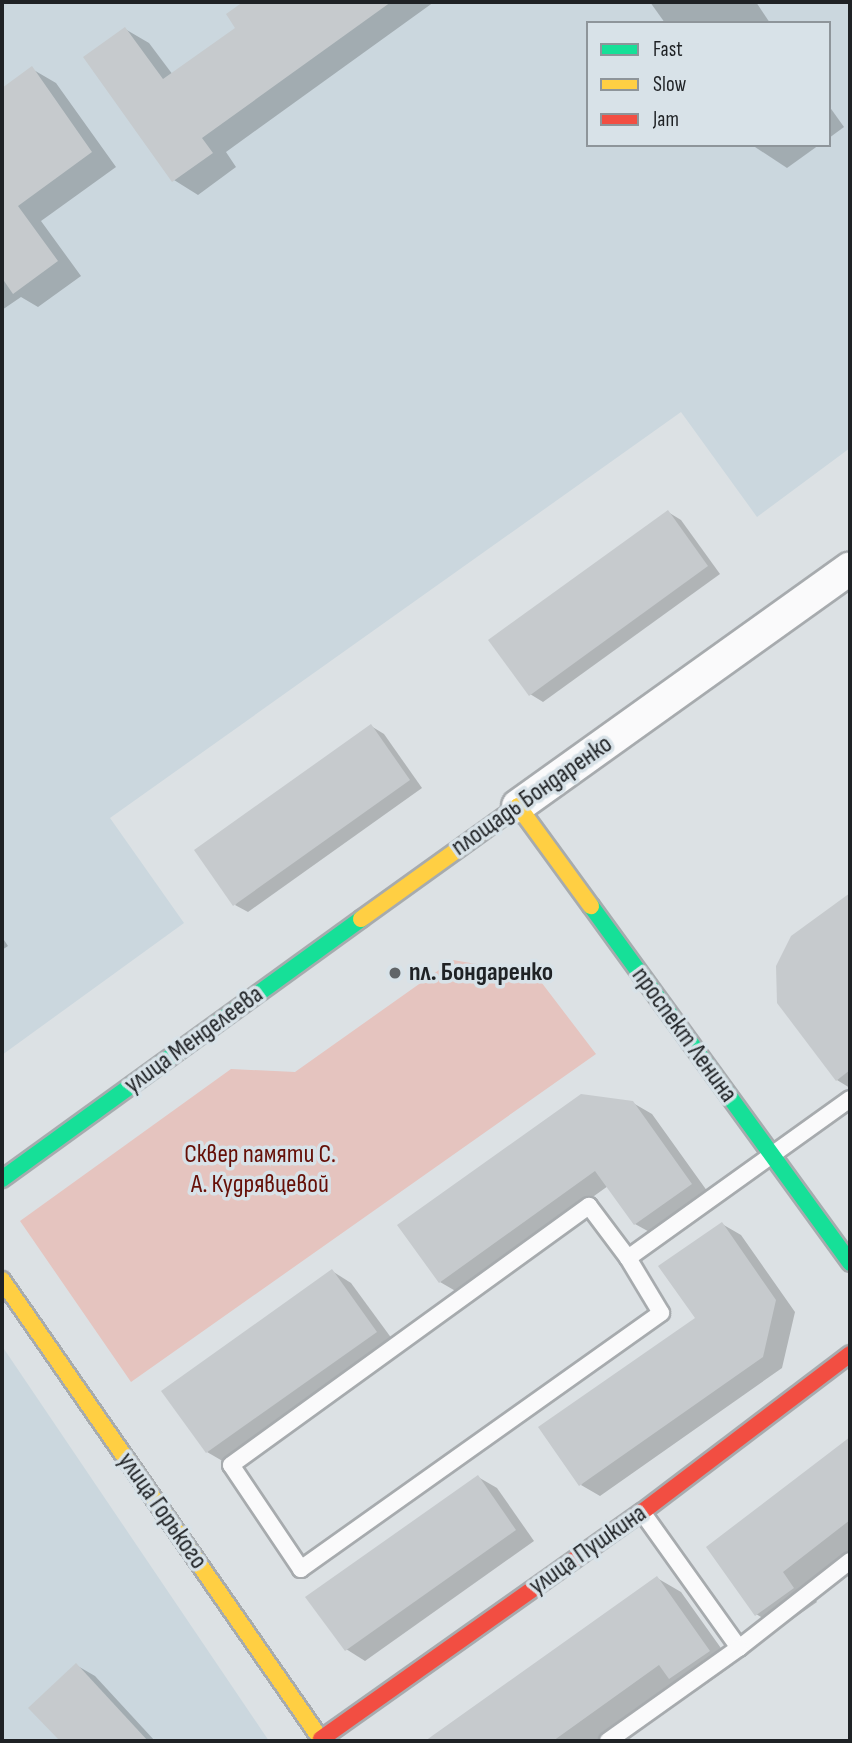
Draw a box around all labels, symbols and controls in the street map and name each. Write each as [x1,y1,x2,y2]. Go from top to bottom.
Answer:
legend [586,21,831,147]
text: Fast [653,37,683,62]
text: Slow [653,72,686,97]
text: Jam [653,107,679,132]
street label: площадь Бондаренко [446,729,618,863]
place label: пл. Бондаренко [409,957,553,989]
street label: проспект Ленина [624,961,744,1109]
marker: пл. Бондаренко [387,965,403,981]
street label: улица Менделеева [119,979,269,1101]
park label: Сквер памяти С. А. Кудрявцевой [184,1139,336,1200]
street label: улица Горького [110,1447,214,1575]
street label: улица Пушкина [523,1498,653,1602]

